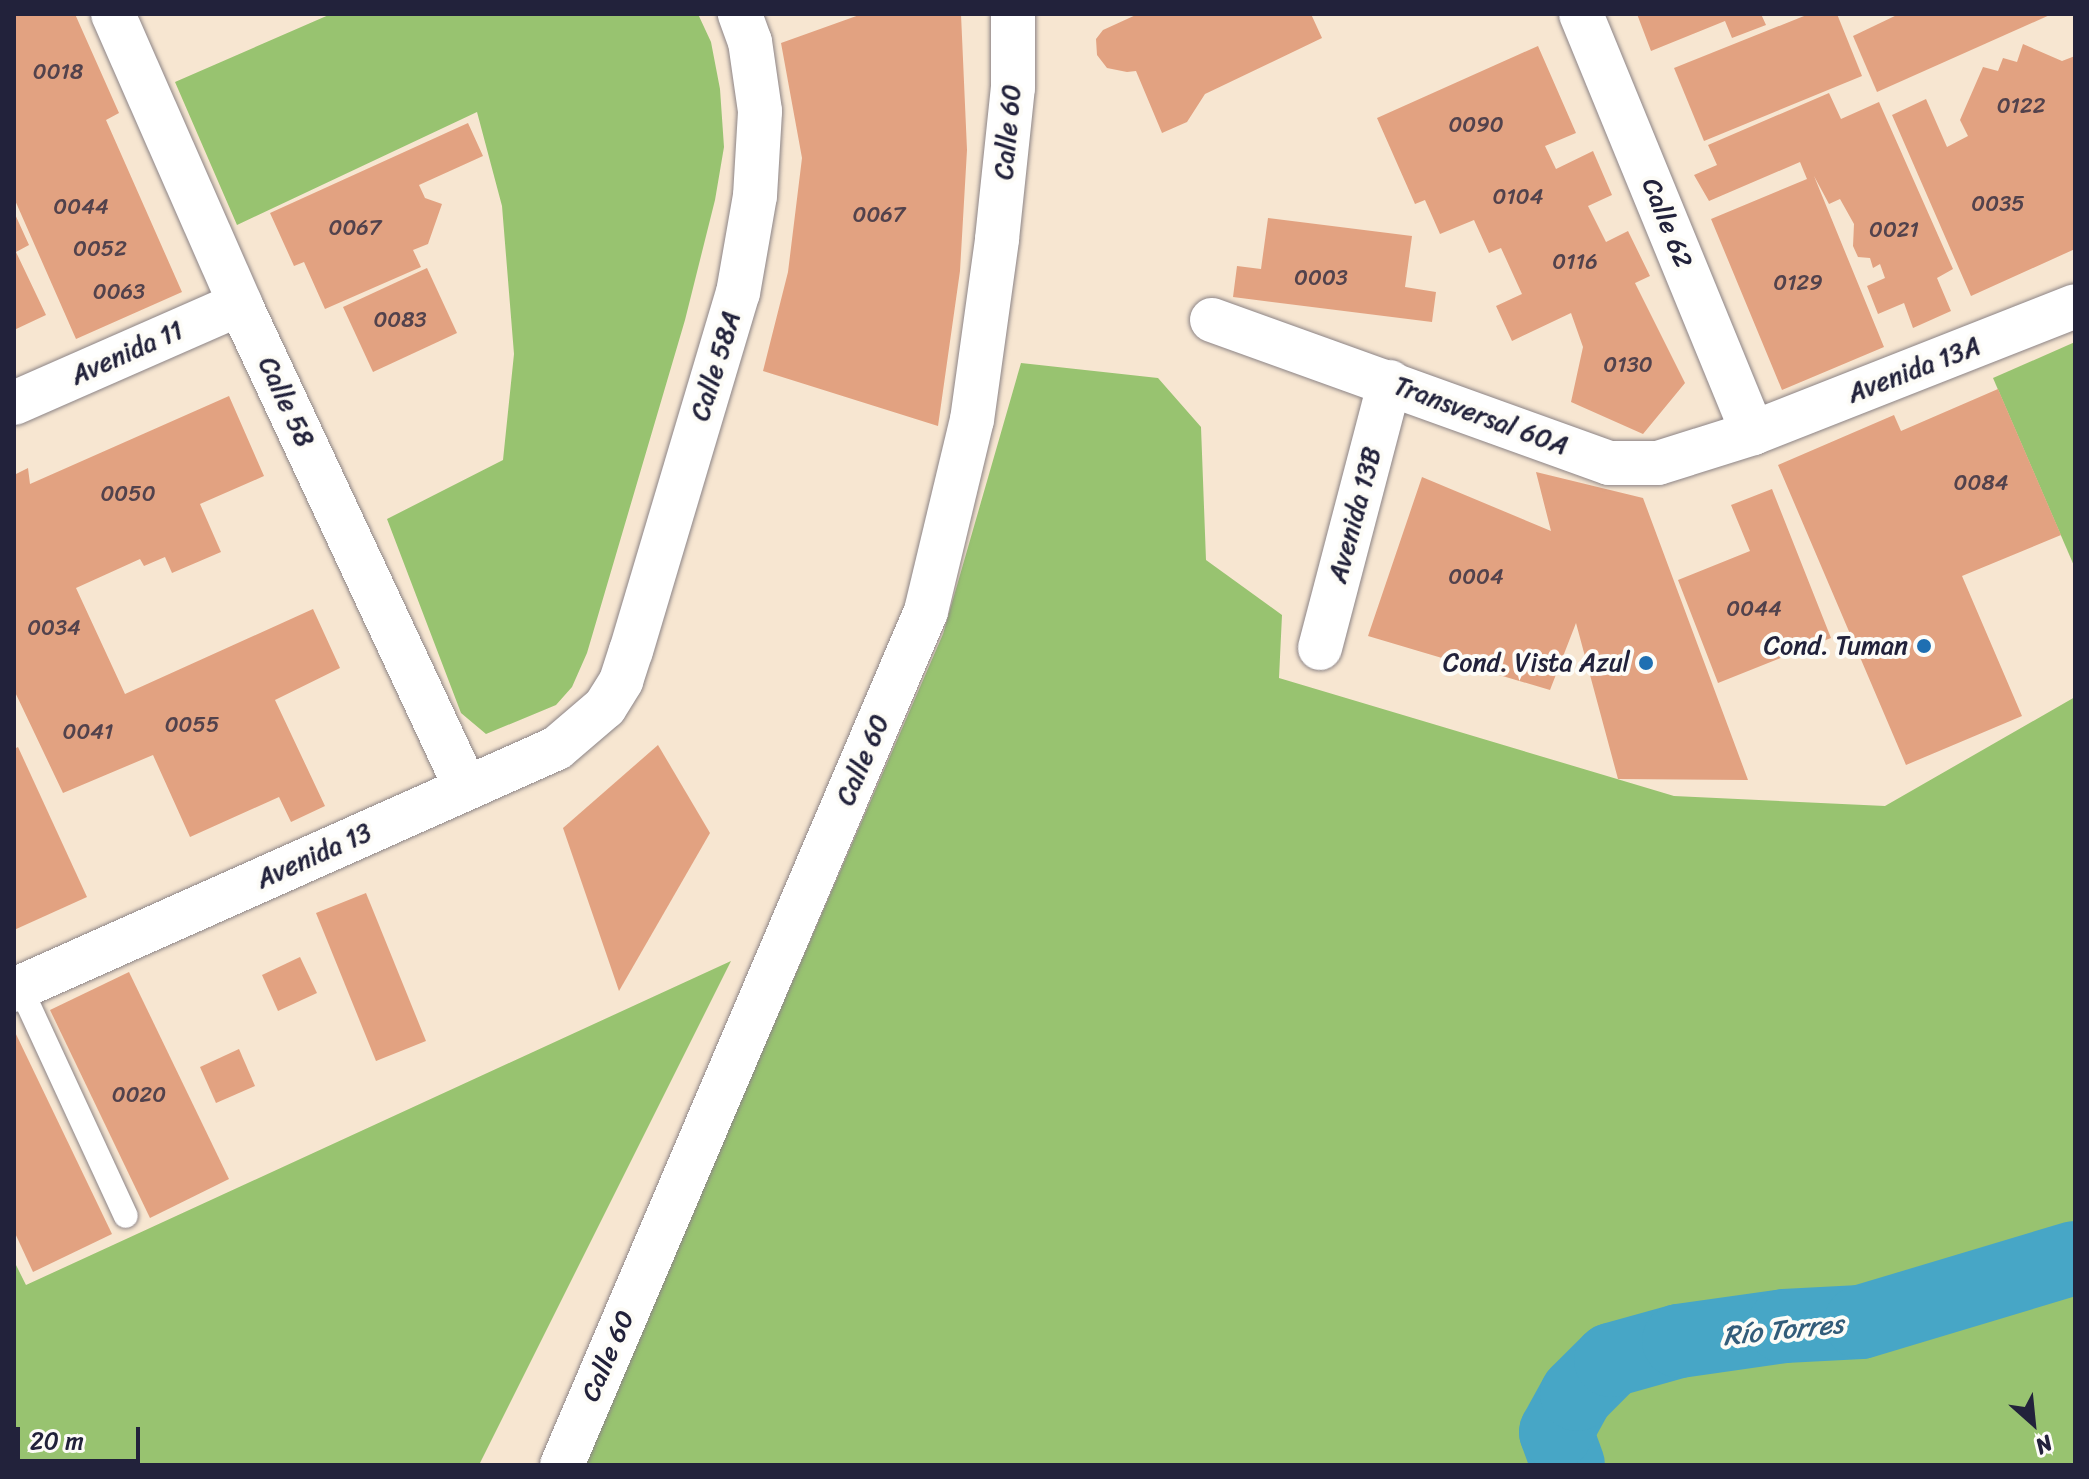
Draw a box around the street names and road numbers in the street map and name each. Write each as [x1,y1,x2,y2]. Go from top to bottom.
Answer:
street label: Calle 60 [988,83,1028,181]
street label: Calle 62 [1635,174,1699,272]
street label: Calle 58A [685,307,747,425]
street label: Avenida 11 [66,314,188,392]
street label: Avenida 13A [1843,330,1985,410]
street label: Calle 58 [252,352,320,452]
street label: Transversal 60A [1390,370,1572,462]
street label: Avenida 13B [1322,444,1388,586]
street label: Calle 60 [830,710,896,810]
street label: Avenida 13 [252,817,376,895]
street label: Calle 60 [575,1306,641,1406]

